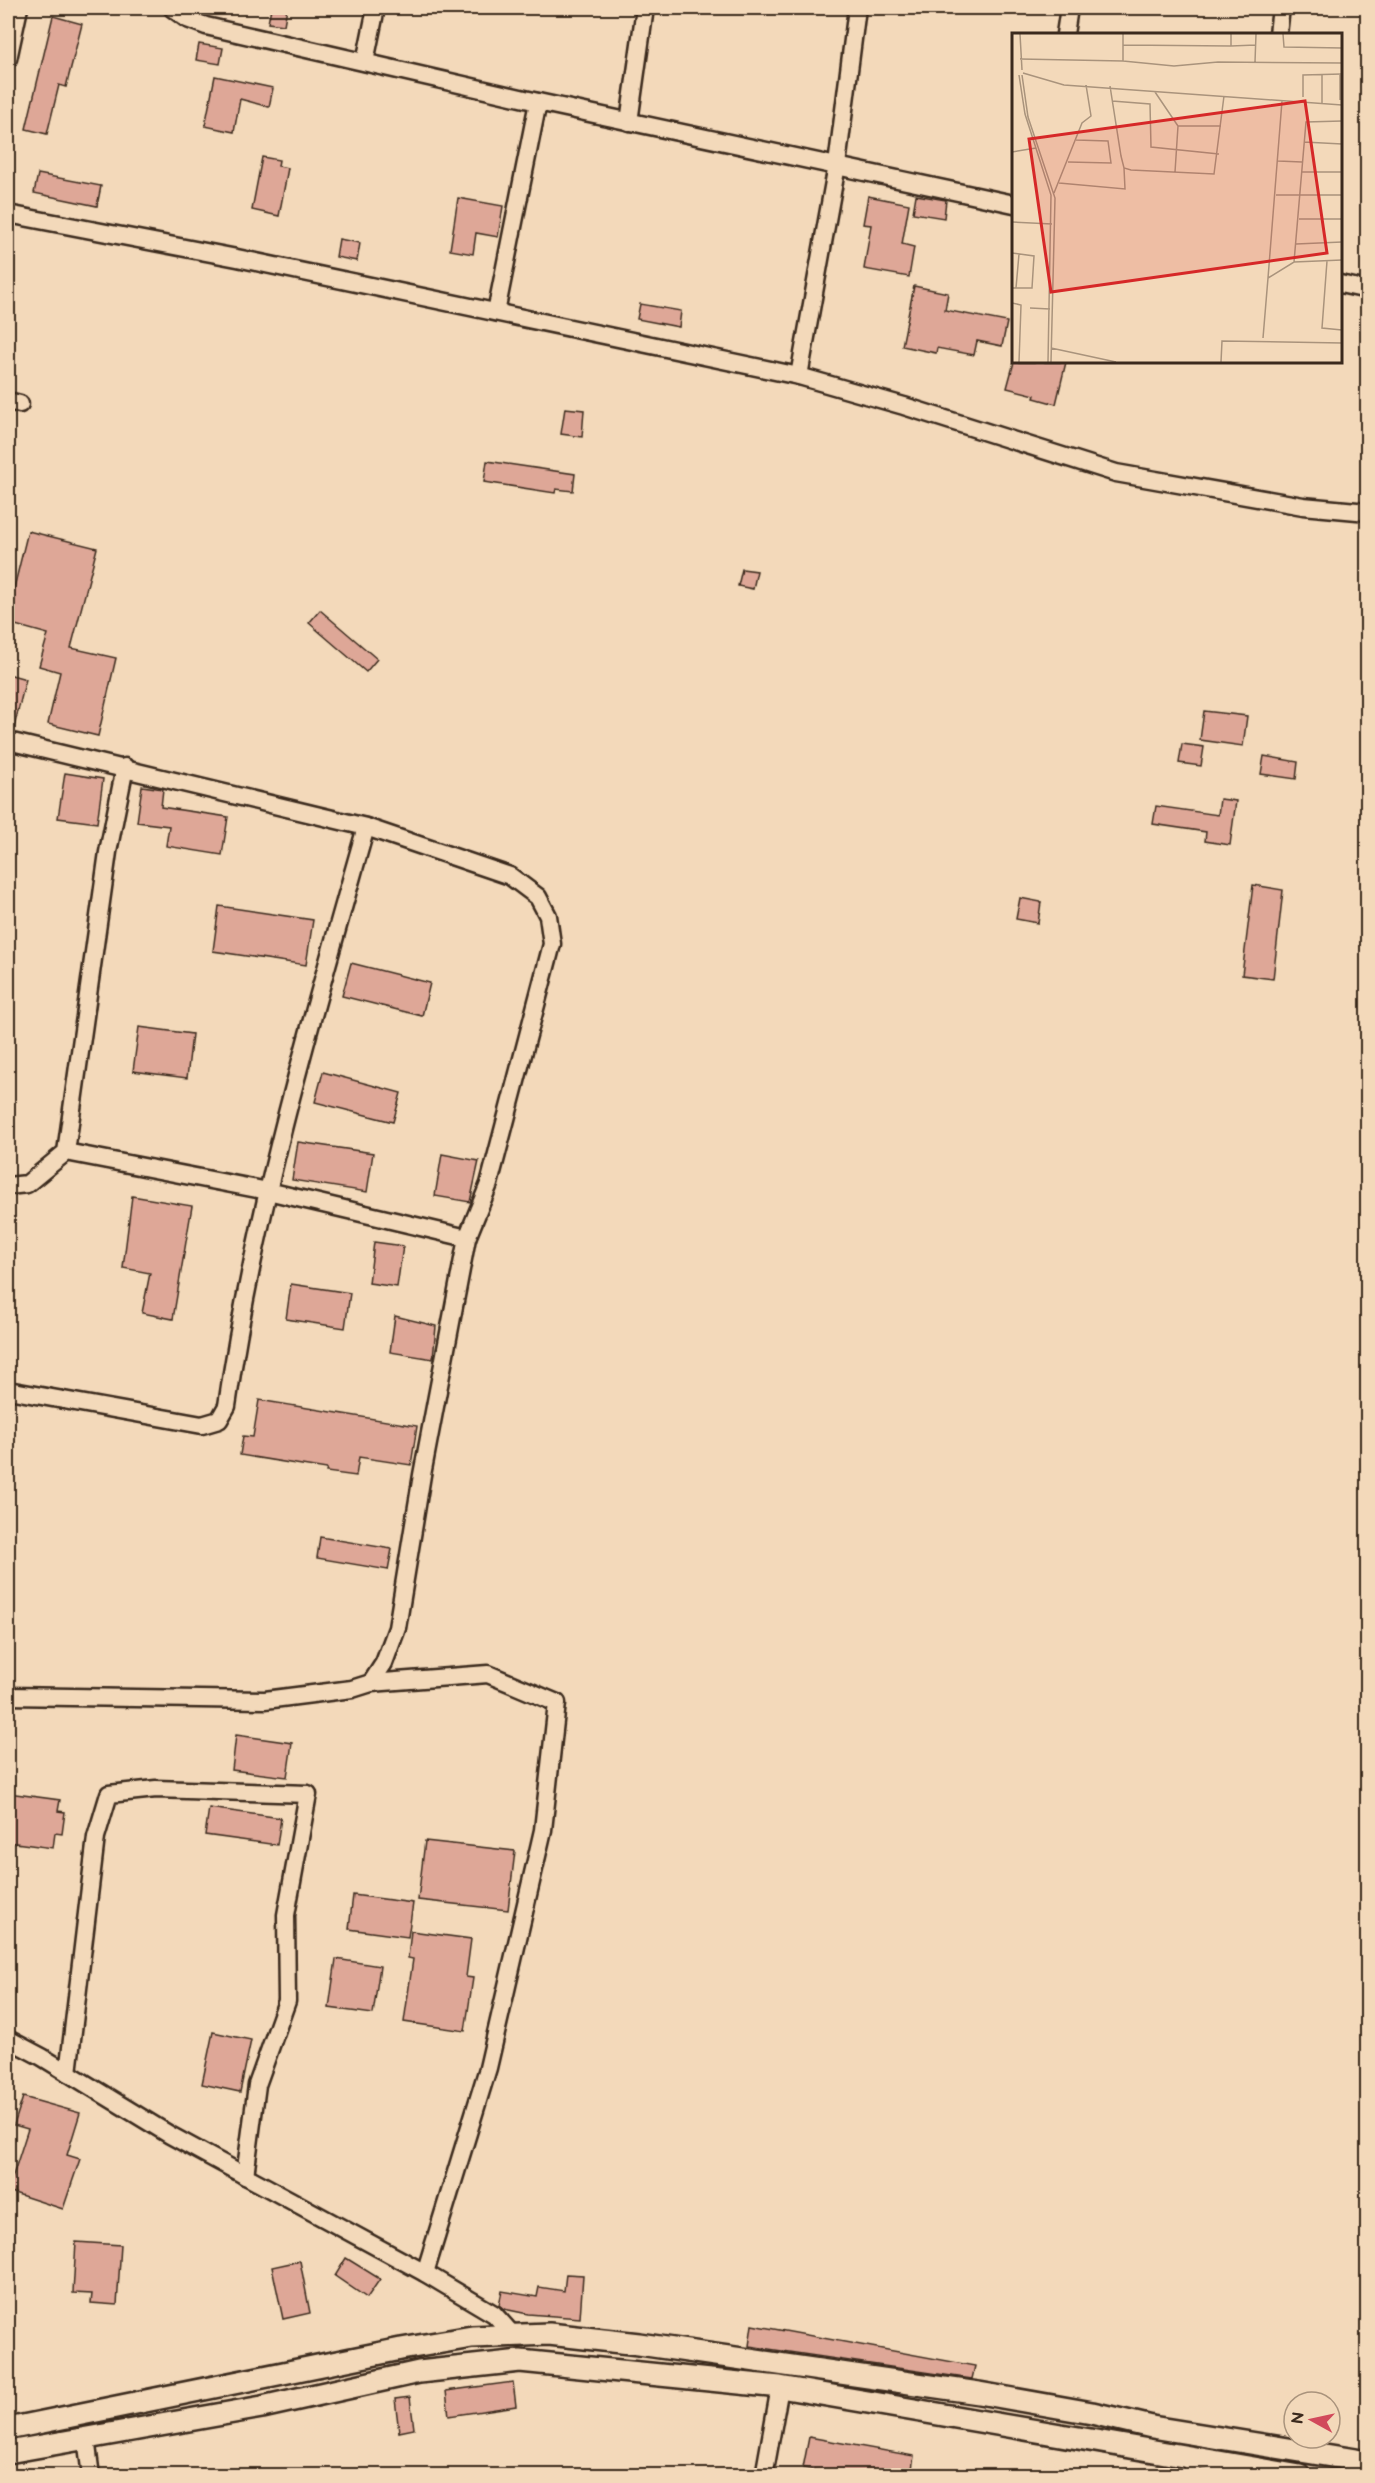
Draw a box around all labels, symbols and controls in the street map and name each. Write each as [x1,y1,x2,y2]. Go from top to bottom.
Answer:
inset map [1012,33,1342,363]
north arrow [1282,2390,1342,2450]
text: N [1288,2411,1309,2425]

